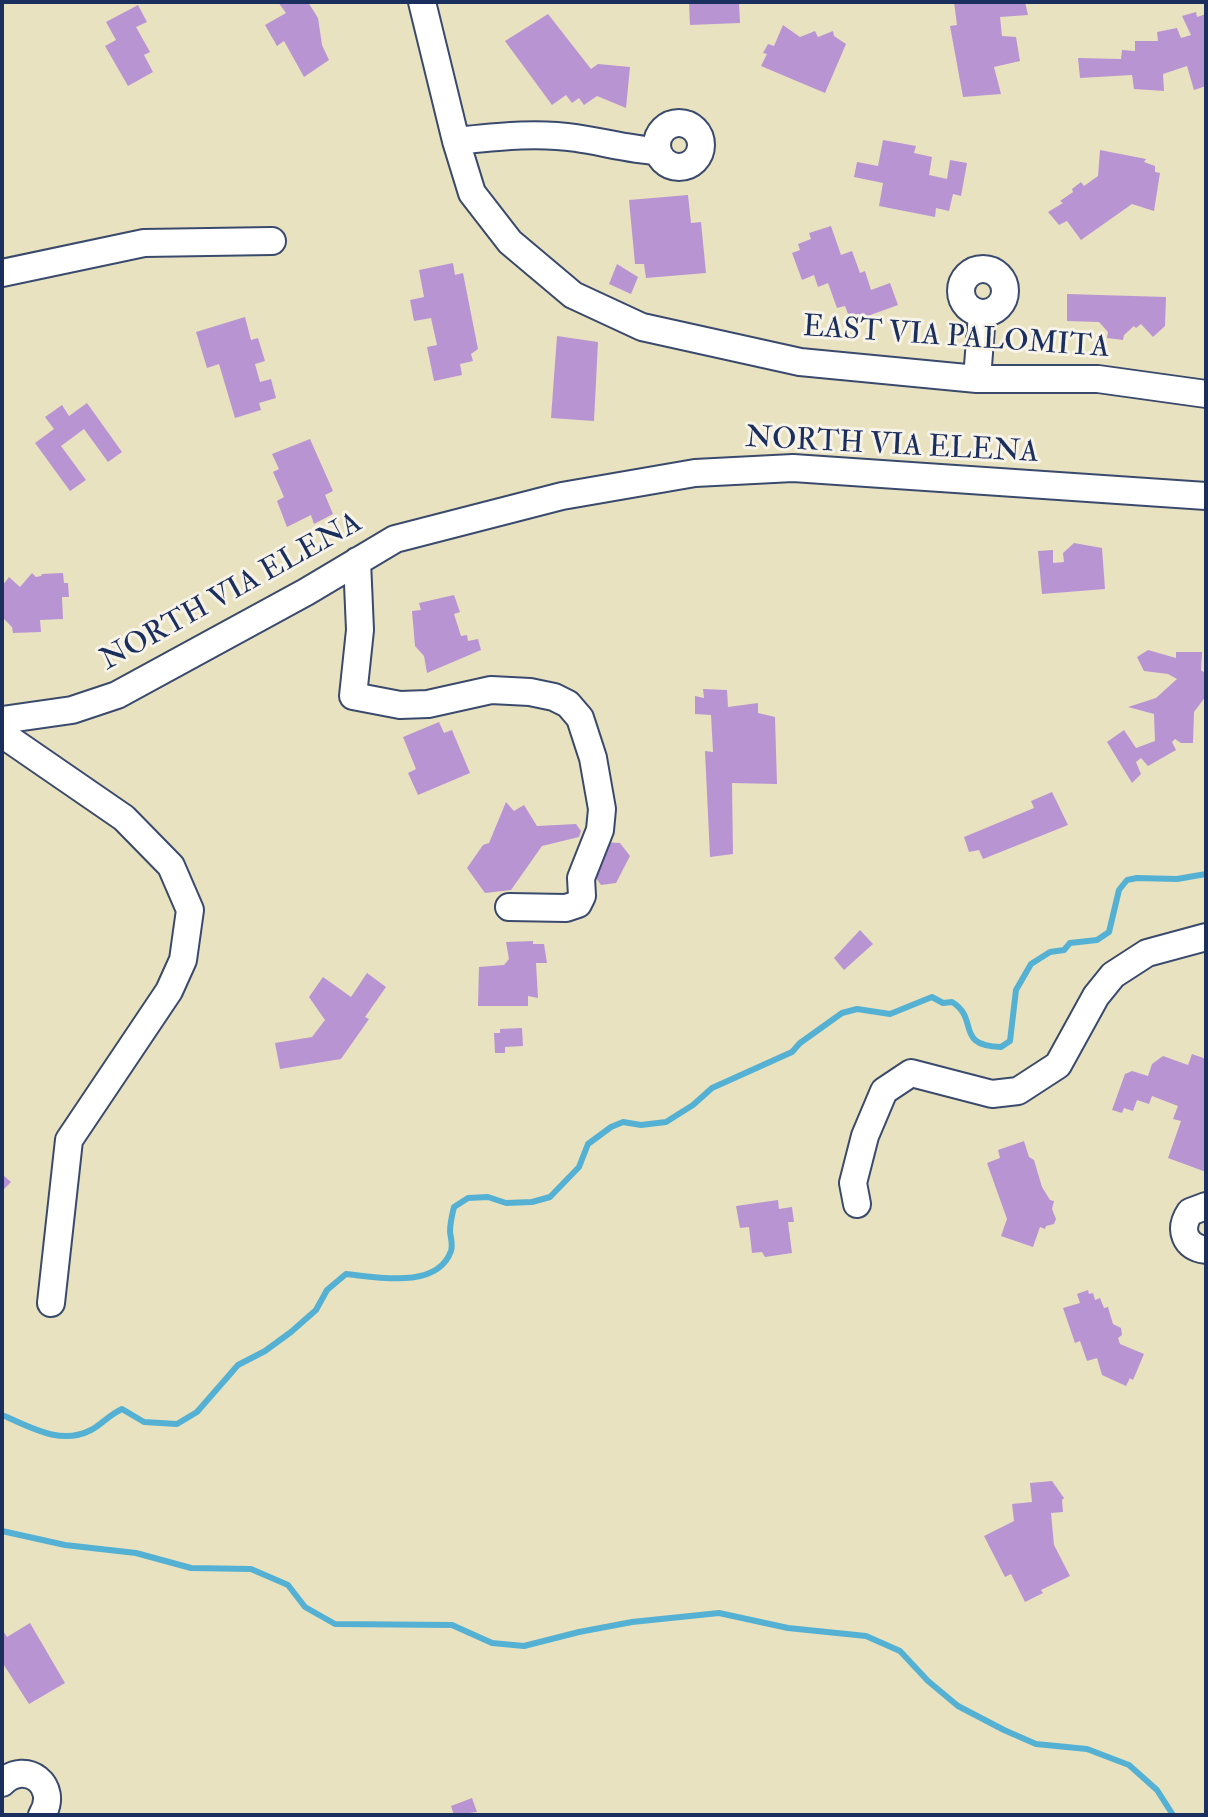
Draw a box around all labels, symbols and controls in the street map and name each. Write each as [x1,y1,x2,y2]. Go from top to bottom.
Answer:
street label: EAST VIA PALOMITA [801,310,1111,368]
street label: NORTH VIA ELENA [745,421,1039,473]
street label: NORTH VIA ELENA [95,506,369,680]

